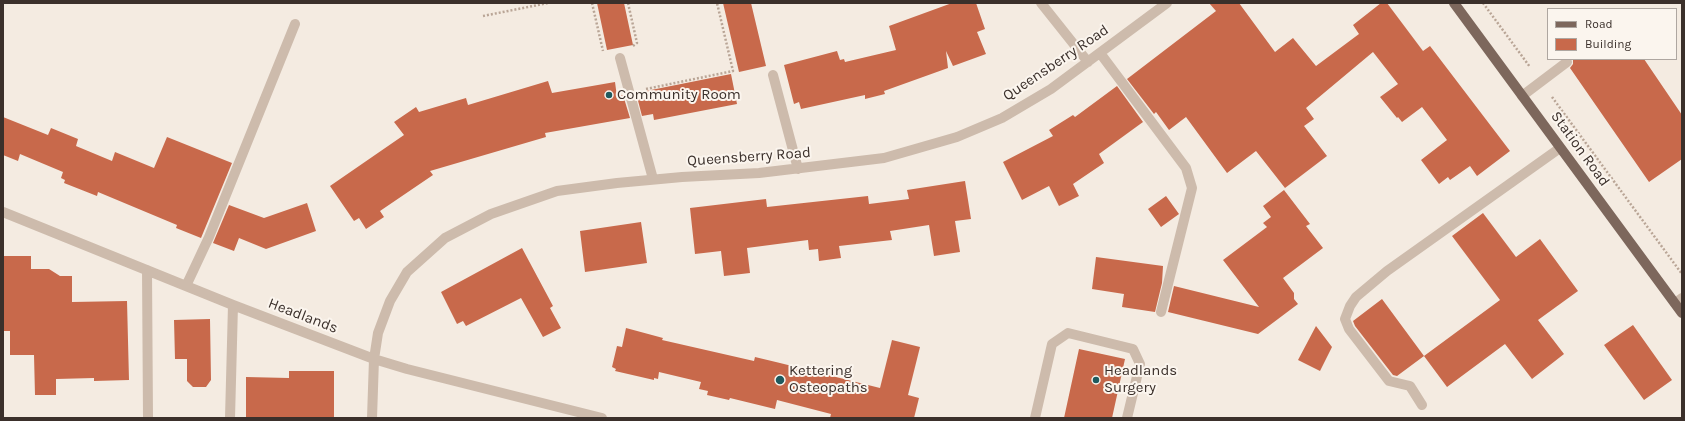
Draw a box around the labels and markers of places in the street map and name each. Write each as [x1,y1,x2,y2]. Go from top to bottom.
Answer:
place label: Community Room [617,86,741,104]
marker: Community Room [604,90,614,100]
place label: Kettering Osteopaths [789,362,868,397]
place label: Headlands Surgery [1104,362,1177,397]
marker: Kettering Osteopaths [774,374,786,386]
marker: Headlands Surgery [1091,375,1101,385]

